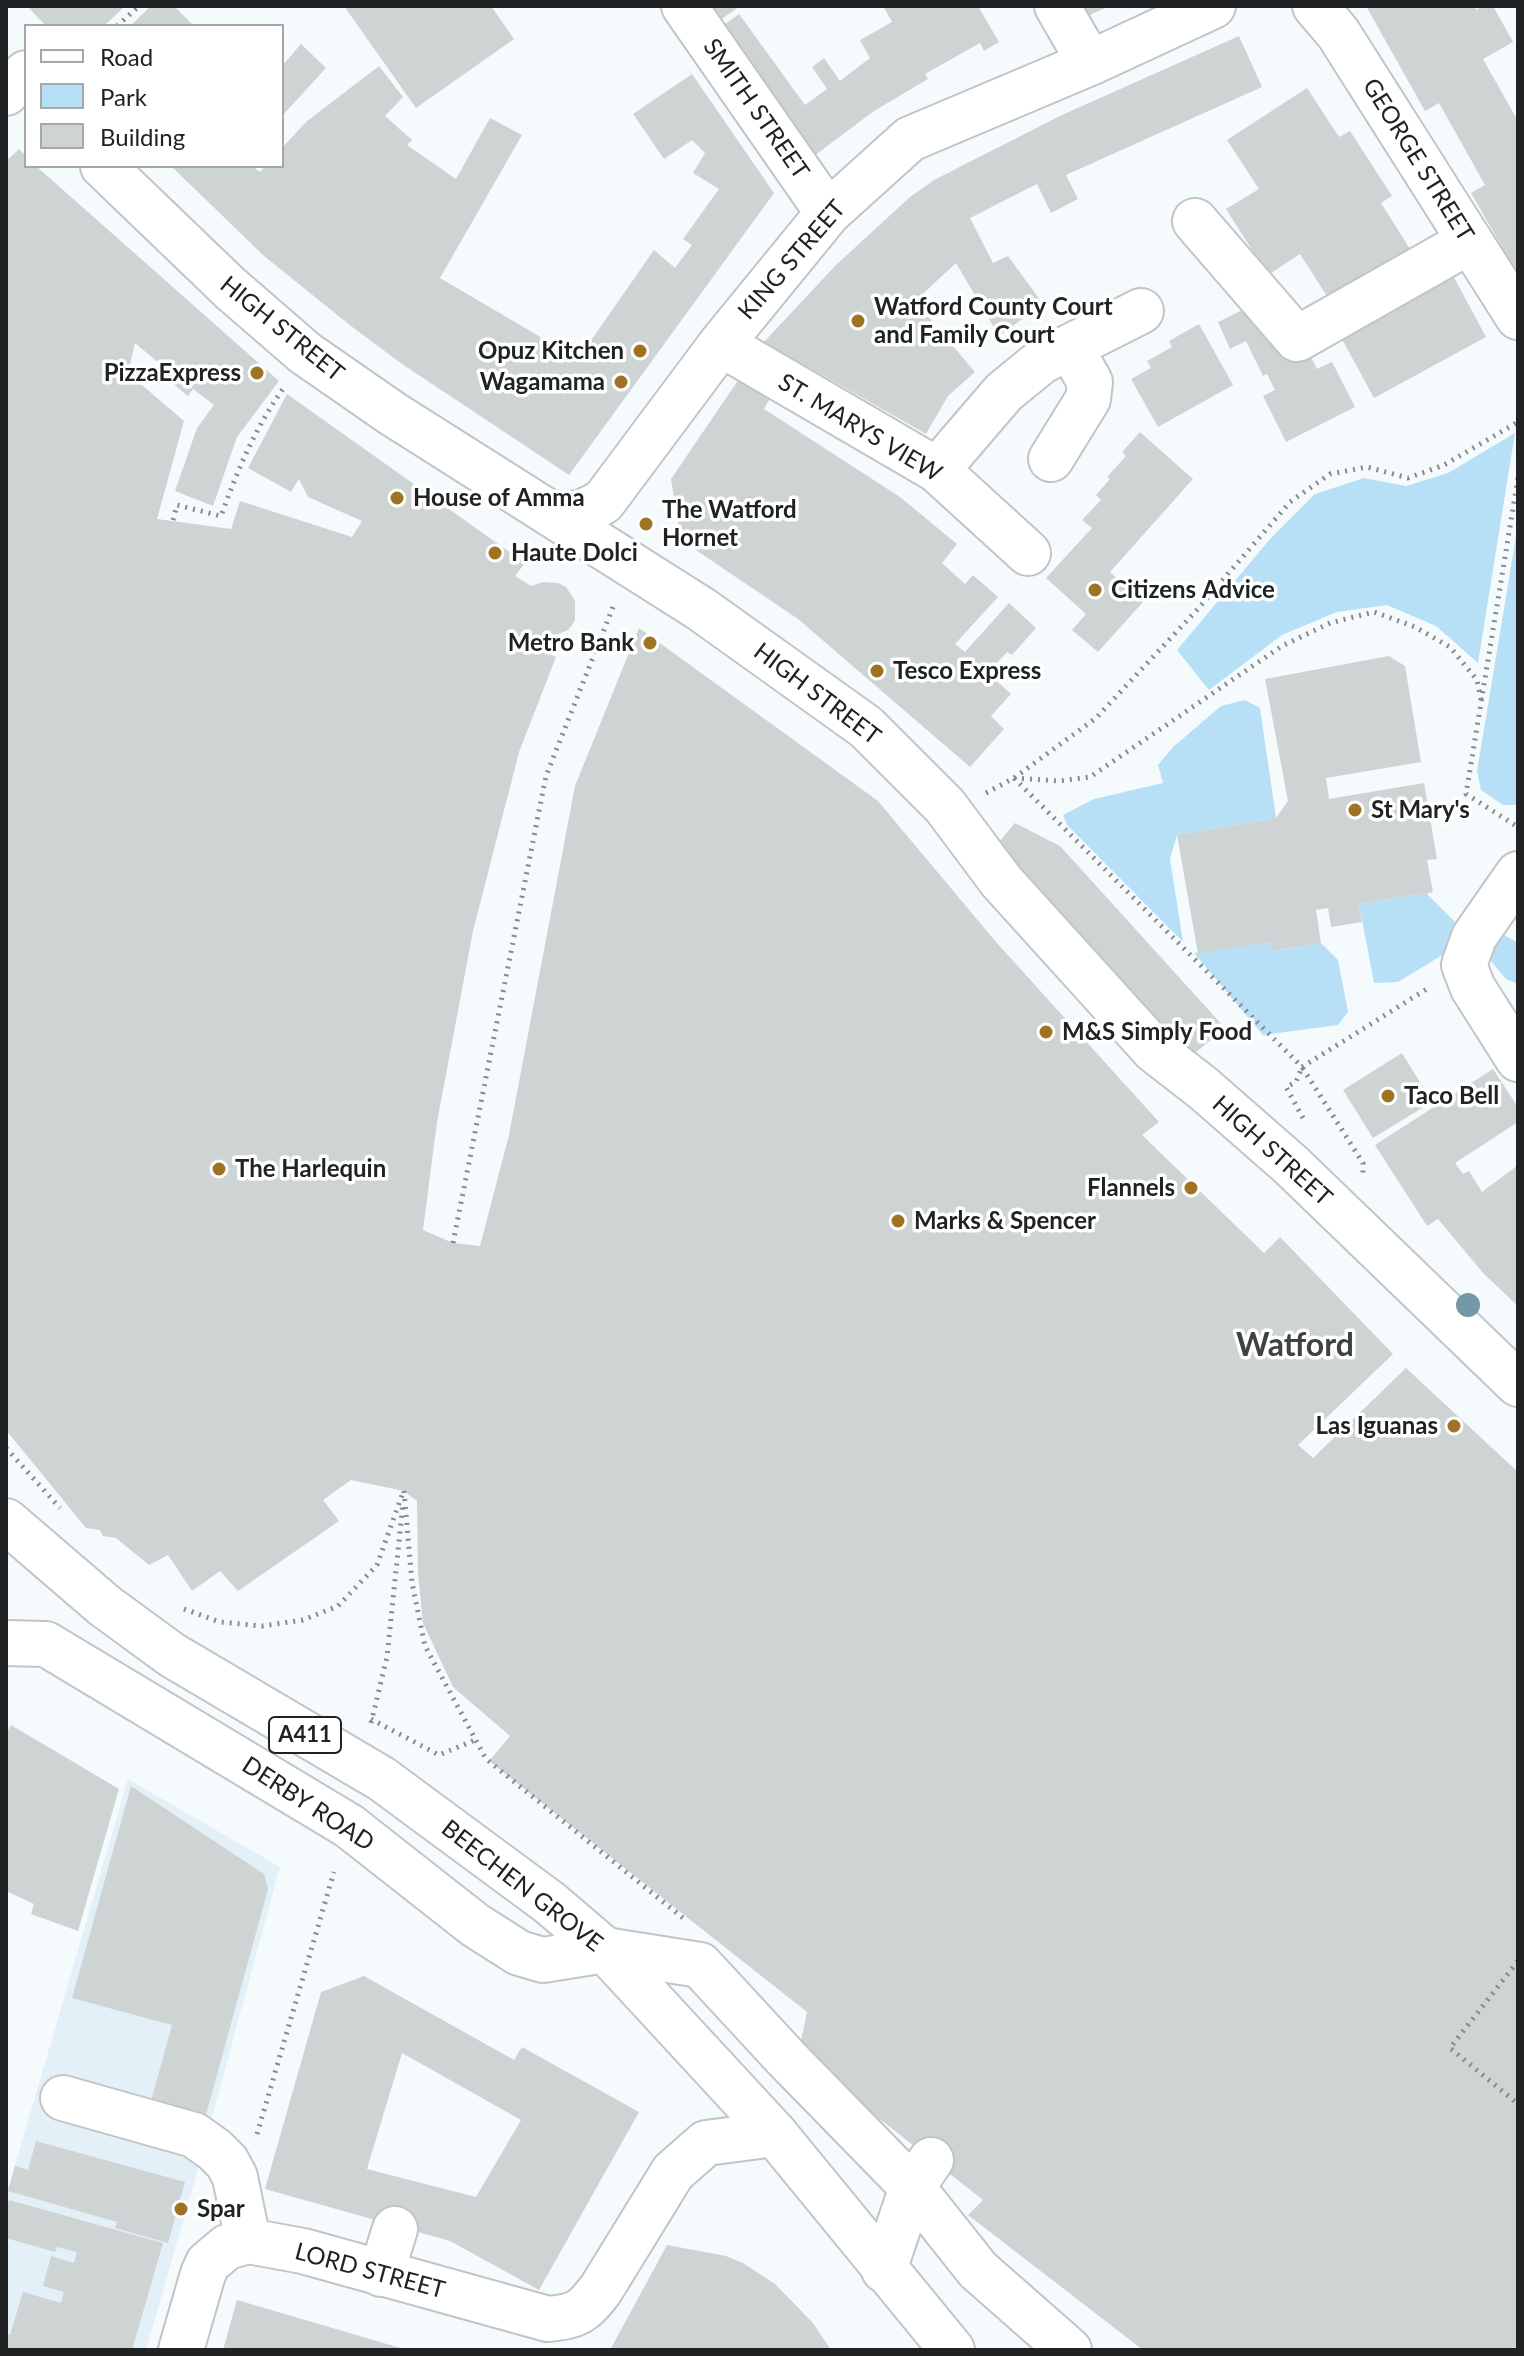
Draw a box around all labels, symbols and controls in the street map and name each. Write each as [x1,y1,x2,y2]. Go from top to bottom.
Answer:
legend [24,24,284,168]
street label: SMITH STREET [697,33,815,185]
text: Road [100,42,153,71]
street label: GEORGE STREET [1356,73,1480,247]
text: Park [100,82,147,111]
text: Building [100,122,185,151]
street label: KING STREET [732,194,852,326]
street label: HIGH STREET [214,270,350,388]
place label: Watford County Court and Family Court [874,293,1113,349]
marker: Watford County Court and Family Court [849,312,867,330]
place label: Opuz Kitchen [478,337,624,365]
marker: Opuz Kitchen [631,342,649,360]
place label: PizzaExpress [104,359,241,387]
marker: PizzaExpress [248,364,266,382]
place label: Wagamama [480,368,605,396]
street label: ST. MARYS VIEW [773,368,947,488]
marker: Wagamama [612,373,630,391]
place label: House of Amma [413,484,585,512]
marker: House of Amma [388,489,406,507]
place label: The Watford Hornet [662,496,797,552]
marker: The Watford Hornet [637,515,655,533]
place label: Haute Dolci [511,539,638,567]
marker: Haute Dolci [486,544,504,562]
place label: Citizens Advice [1111,576,1275,604]
marker: Citizens Advice [1086,581,1104,599]
place label: Metro Bank [508,629,634,657]
marker: Metro Bank [641,634,659,652]
street label: HIGH STREET [748,637,886,751]
place label: Tesco Express [893,657,1041,685]
marker: Tesco Express [868,662,886,680]
place label: St Mary's [1371,796,1470,824]
marker: St Mary's [1346,801,1364,819]
place label: M&S Simply Food [1062,1018,1252,1046]
marker: M&S Simply Food [1037,1023,1055,1041]
place label: Taco Bell [1404,1082,1499,1110]
marker: Taco Bell [1379,1087,1397,1105]
street label: HIGH STREET [1206,1090,1338,1212]
place label: The Harlequin [235,1155,386,1183]
marker: The Harlequin [210,1160,228,1178]
place label: Flannels [1087,1174,1175,1202]
marker: Flannels [1182,1179,1200,1197]
place label: Marks & Spencer [914,1207,1096,1235]
marker: Marks & Spencer [889,1212,907,1230]
district label: Watford [1236,1327,1354,1365]
place label: Las Iguanas [1316,1412,1438,1440]
marker: Las Iguanas [1445,1417,1463,1435]
road number: A411 [269,1717,341,1753]
street label: DERBY ROAD [237,1751,379,1857]
street label: BEECHEN GROVE [436,1814,608,1958]
place label: Spar [197,2195,245,2223]
marker: Spar [172,2200,190,2218]
street label: LORD STREET [292,2237,448,2305]

